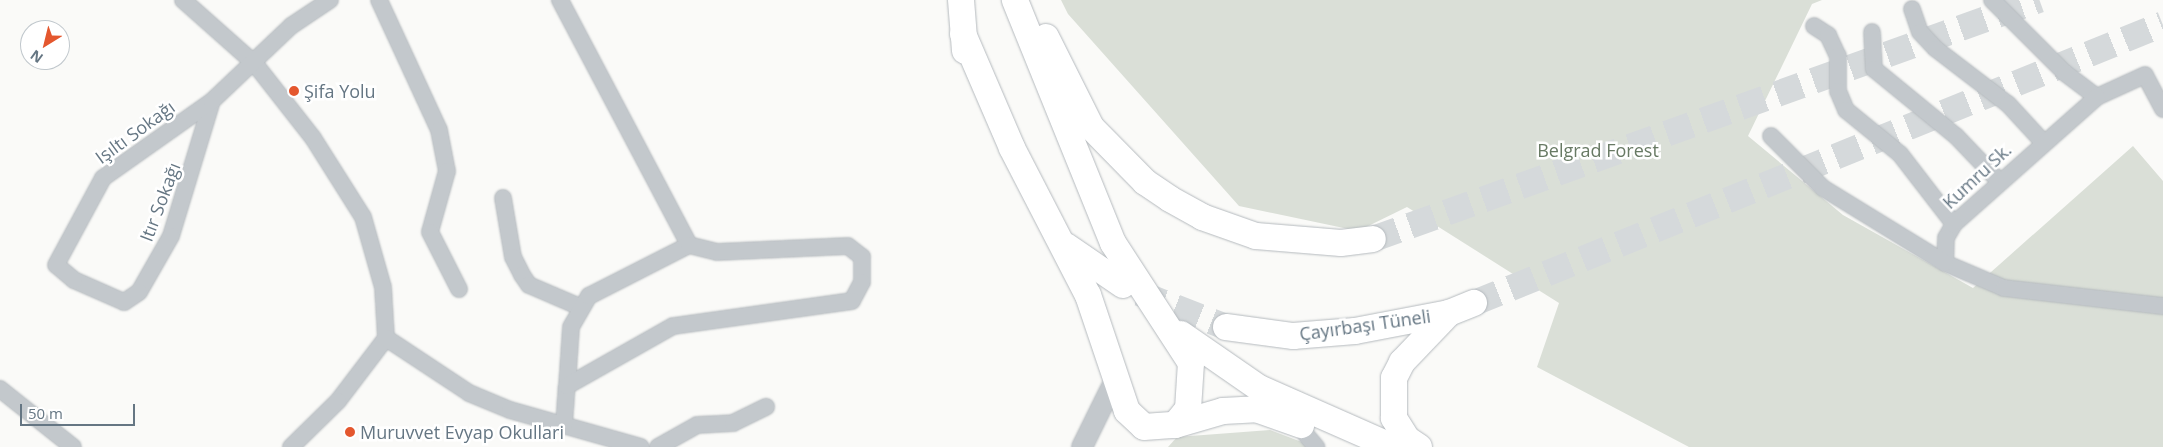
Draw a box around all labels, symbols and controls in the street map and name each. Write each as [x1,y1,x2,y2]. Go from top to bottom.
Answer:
north arrow [20,20,70,70]
text: N [26,46,47,68]
place label: Şifa Yolu [304,80,376,102]
marker: Şifa Yolu [288,85,300,97]
street label: Işıltı Sokağı [91,96,179,168]
park label: Belgrad Forest [1537,139,1659,161]
street label: Kumru Sk. [1938,139,2016,213]
street label: Itır Sokağı [135,160,185,244]
street label: Çayırbaşı Tüneli [1298,305,1432,345]
scale bar [22,394,138,426]
text: 50 m [28,403,63,423]
place label: Muruvvet Evyap Okullari [360,421,564,443]
marker: Muruvvet Evyap Okullari [344,426,356,438]

